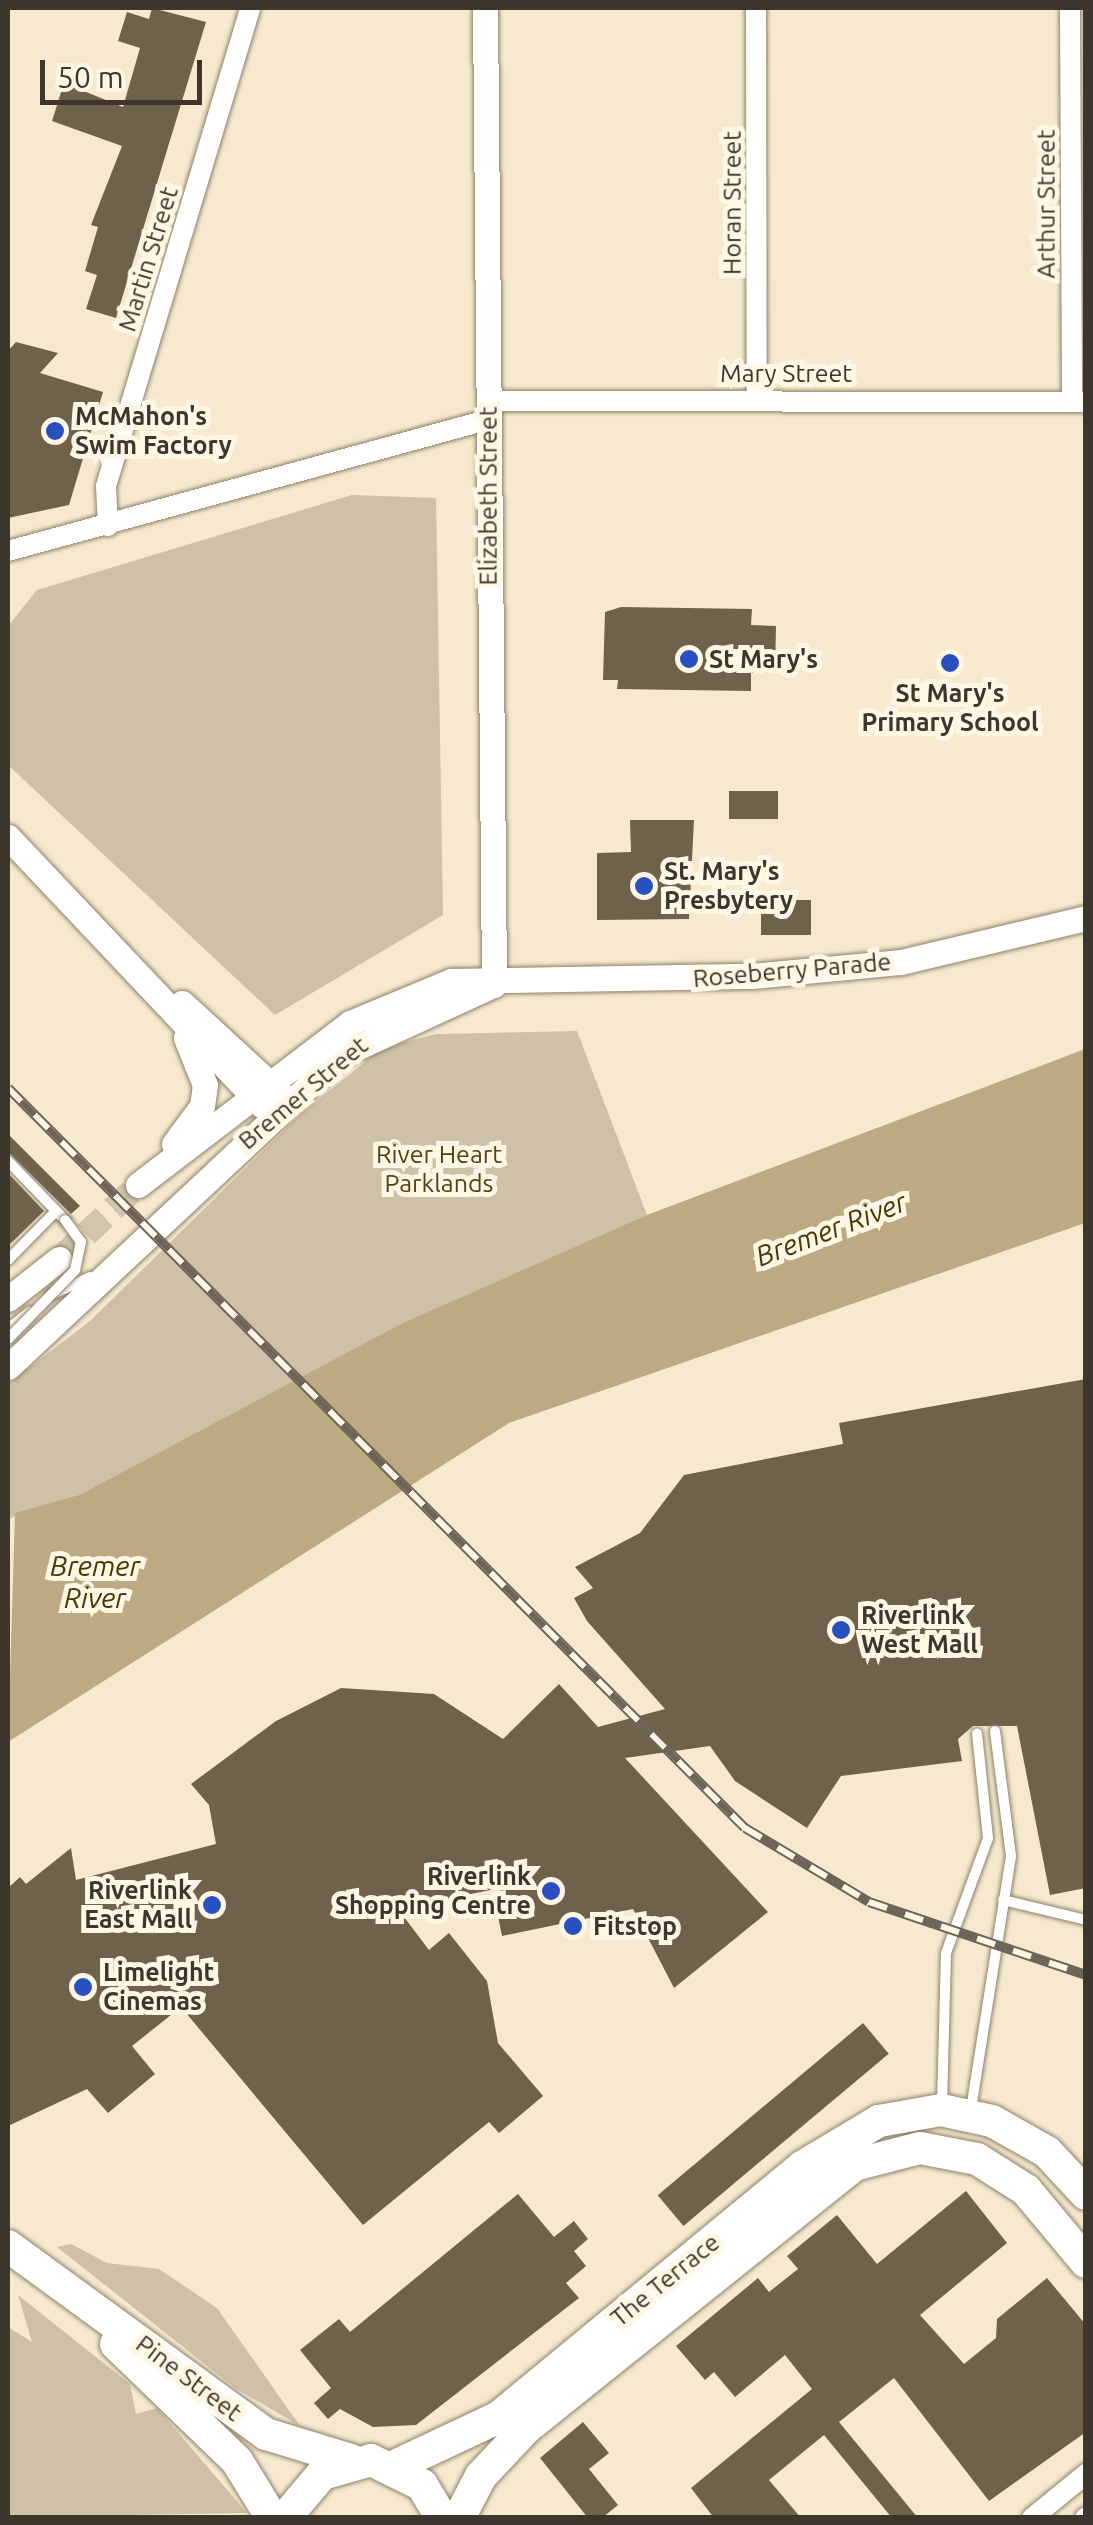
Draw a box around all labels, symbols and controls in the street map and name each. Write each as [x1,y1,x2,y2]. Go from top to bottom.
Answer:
scale bar [45,40,208,102]
text: 50 m [57,60,124,94]
street label: Arthur Street [1031,129,1061,279]
street label: Horan Street [717,131,747,275]
street label: Martin Street [112,183,184,335]
street label: Mary Street [720,358,852,388]
place label: McMahon's Swim Factory [75,402,232,461]
street label: Elizabeth Street [473,407,503,585]
marker: McMahon's Swim Factory [44,420,66,442]
place label: St Mary's [709,644,818,674]
marker: St Mary's [678,648,700,670]
marker: St Mary's Primary School [939,652,961,674]
place label: St Mary's Primary School [861,679,1039,738]
place label: St. Mary's Presbytery [664,857,793,916]
marker: St. Mary's Presbytery [633,875,655,897]
street label: Roseberry Parade [692,946,892,994]
street label: Bremer Street [232,1030,374,1156]
park label: River Heart Parklands [376,1140,502,1199]
water label: Bremer River [751,1185,911,1273]
water label: Bremer River [50,1549,140,1615]
place label: Riverlink West Mall [861,1601,978,1660]
marker: Riverlink West Mall [830,1619,852,1641]
place label: Riverlink Shopping Centre [335,1862,531,1921]
place label: Riverlink East Mall [84,1876,192,1935]
marker: Riverlink Shopping Centre [540,1880,562,1902]
marker: Riverlink East Mall [201,1894,223,1916]
place label: Fitstop [593,1911,677,1941]
marker: Fitstop [562,1915,584,1937]
place label: Limelight Cinemas [103,1958,214,2017]
marker: Limelight Cinemas [72,1976,94,1998]
street label: The Terrace [605,2227,725,2333]
street label: Pine Street [130,2329,248,2427]

